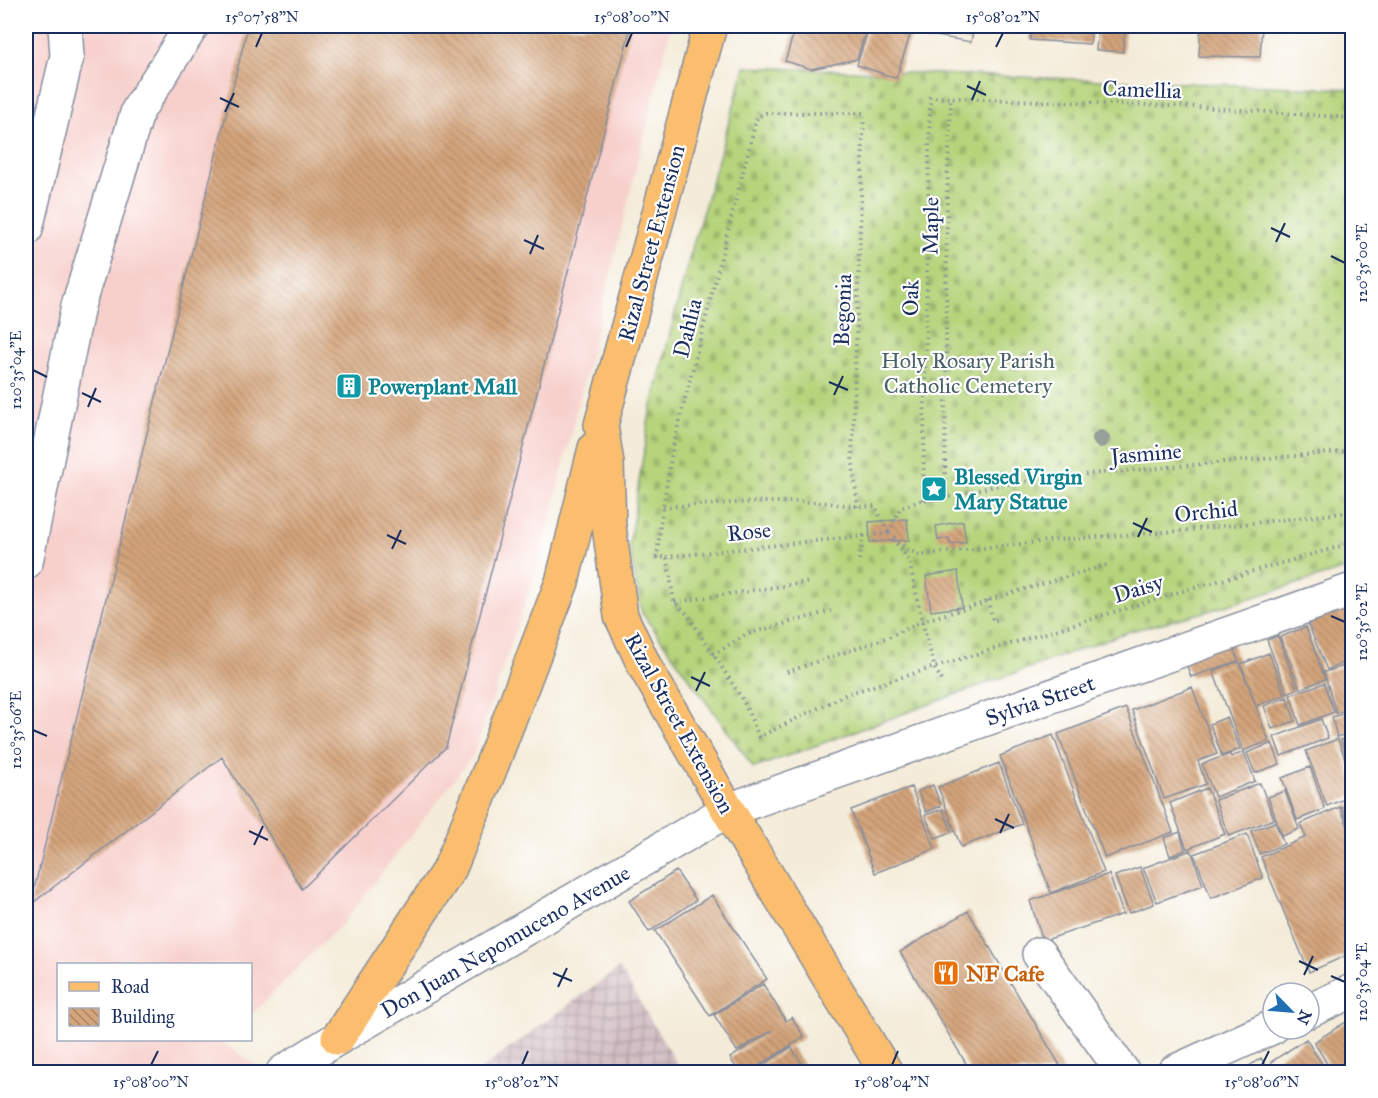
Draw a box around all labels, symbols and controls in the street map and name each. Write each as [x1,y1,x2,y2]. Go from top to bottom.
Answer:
text: 15°07'58"N [225,8,299,26]
text: 15°08'00"N [594,8,670,26]
text: 15°08'02"N [966,8,1041,26]
street label: Camellia [1102,75,1183,104]
street label: Rizal Street Extension [612,142,691,344]
street label: Maple [916,197,945,255]
text: 120°35'00"E [1353,223,1371,303]
street label: Begonia [828,273,857,347]
street label: Oak [897,279,924,316]
street label: Dahlia [667,295,708,361]
text: 120°35'04"E [7,330,25,410]
park label: Holy Rosary Parish Catholic Cemetery [881,347,1055,399]
building icon: Powerplant Mall [334,371,364,401]
place label: Powerplant Mall [368,373,518,400]
street label: Jasmine [1107,437,1183,470]
place label: Blessed Virgin Mary Statue [954,463,1082,515]
place icon: Blessed Virgin Mary Statue [919,474,949,504]
street label: Orchid [1173,495,1239,528]
street label: Rose [726,516,772,547]
street label: Daisy [1110,568,1167,609]
text: 120°35'02"E [1353,583,1371,661]
street label: Rizal Street Extension [619,628,741,818]
street label: Sylvia Street [982,669,1099,732]
text: 120°35'06"E [7,691,25,769]
street label: Don Juan Nepomuceno Avenue [376,859,635,1024]
text: 120°35'04"E [1353,942,1371,1022]
restaurant icon: NF Cafe [931,958,961,988]
place label: NF Cafe [966,960,1044,987]
legend [57,963,252,1041]
text: Road [111,976,149,998]
north arrow [1261,981,1321,1041]
text: Building [111,1006,175,1029]
text: N [1292,1007,1316,1028]
text: 15°08'00"N [113,1073,189,1091]
text: 15°08'02"N [485,1073,560,1091]
text: 15°08'04"N [854,1073,930,1091]
text: 15°08'06"N [1225,1073,1300,1091]

